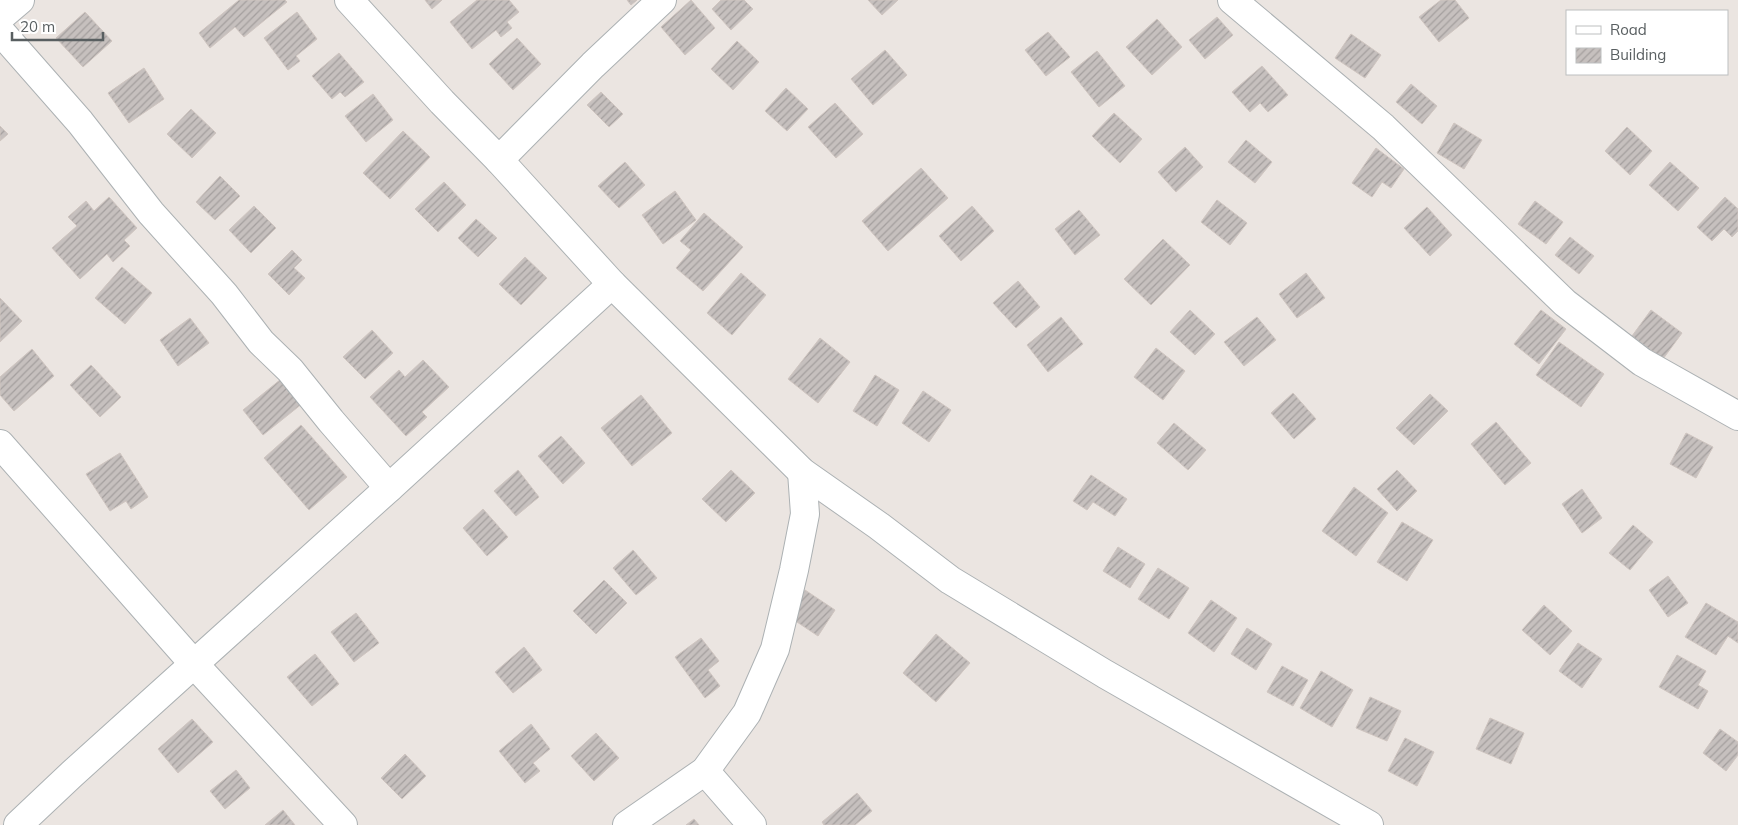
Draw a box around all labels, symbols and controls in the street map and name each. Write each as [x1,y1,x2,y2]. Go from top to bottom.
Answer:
scale bar [12,10,104,42]
legend [1566,10,1728,75]
text: 20 m [20,17,55,36]
text: Road [1610,20,1647,39]
text: Building [1610,45,1666,64]

